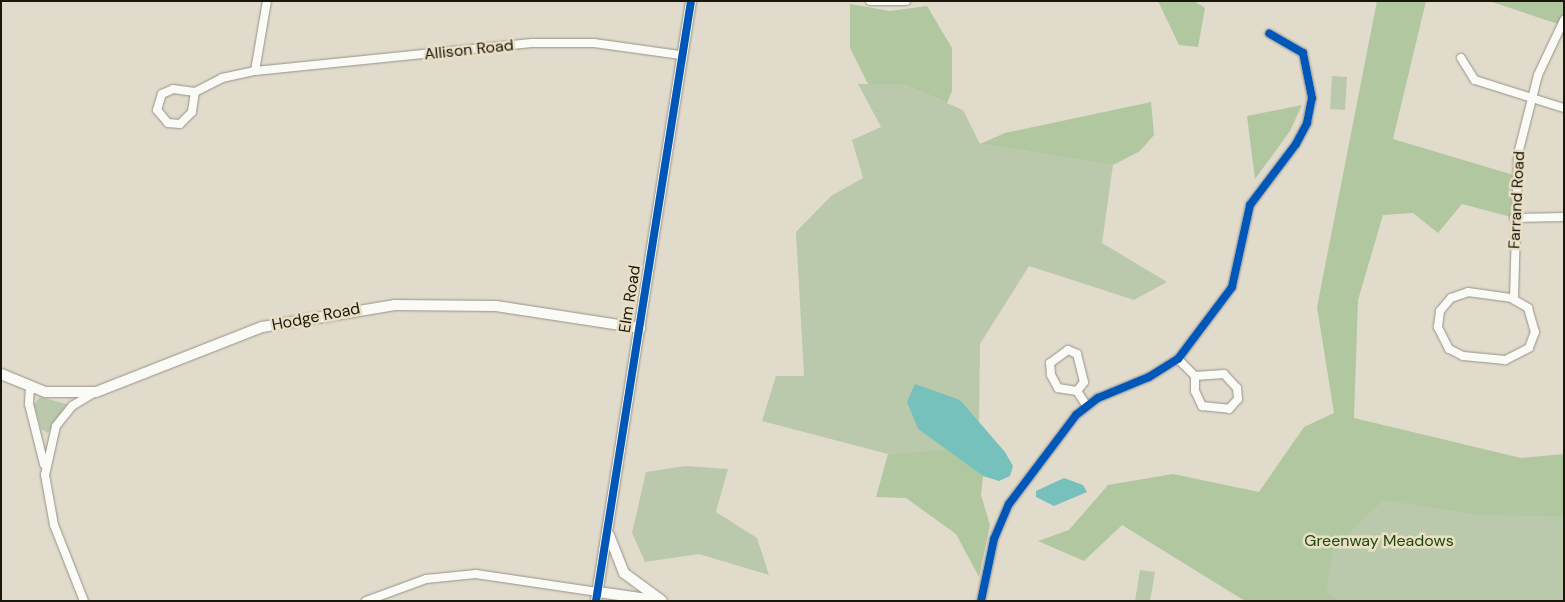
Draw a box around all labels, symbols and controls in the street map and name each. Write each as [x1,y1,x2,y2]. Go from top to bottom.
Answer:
street label: Allison Road [423,36,515,64]
street label: Farrand Road [1505,151,1529,249]
street label: Elm Road [615,264,645,334]
street label: Hodge Road [270,299,362,335]
park label: Greenway Meadows [1304,531,1454,551]

